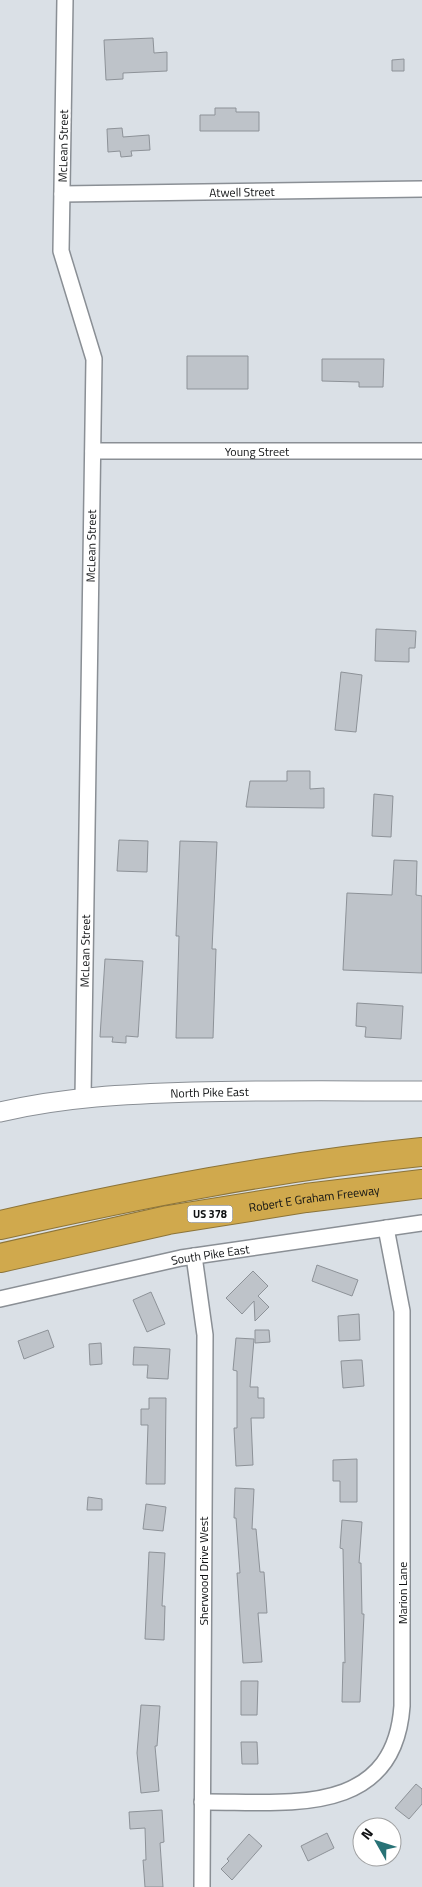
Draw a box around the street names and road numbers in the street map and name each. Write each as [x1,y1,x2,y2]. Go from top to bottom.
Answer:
street label: McLean Street [53,109,73,183]
street label: Atwell Street [209,182,276,201]
street label: Young Street [225,442,290,461]
street label: McLean Street [81,509,101,583]
street label: McLean Street [75,914,95,988]
street label: North Pike East [170,1082,250,1102]
street label: Robert E Graham Freeway [247,1180,381,1217]
road number: US 378 [188,1206,232,1222]
street label: South Pike East [169,1239,251,1270]
street label: Sherwood Drive West [194,1516,213,1626]
street label: Marion Lane [393,1562,412,1624]

